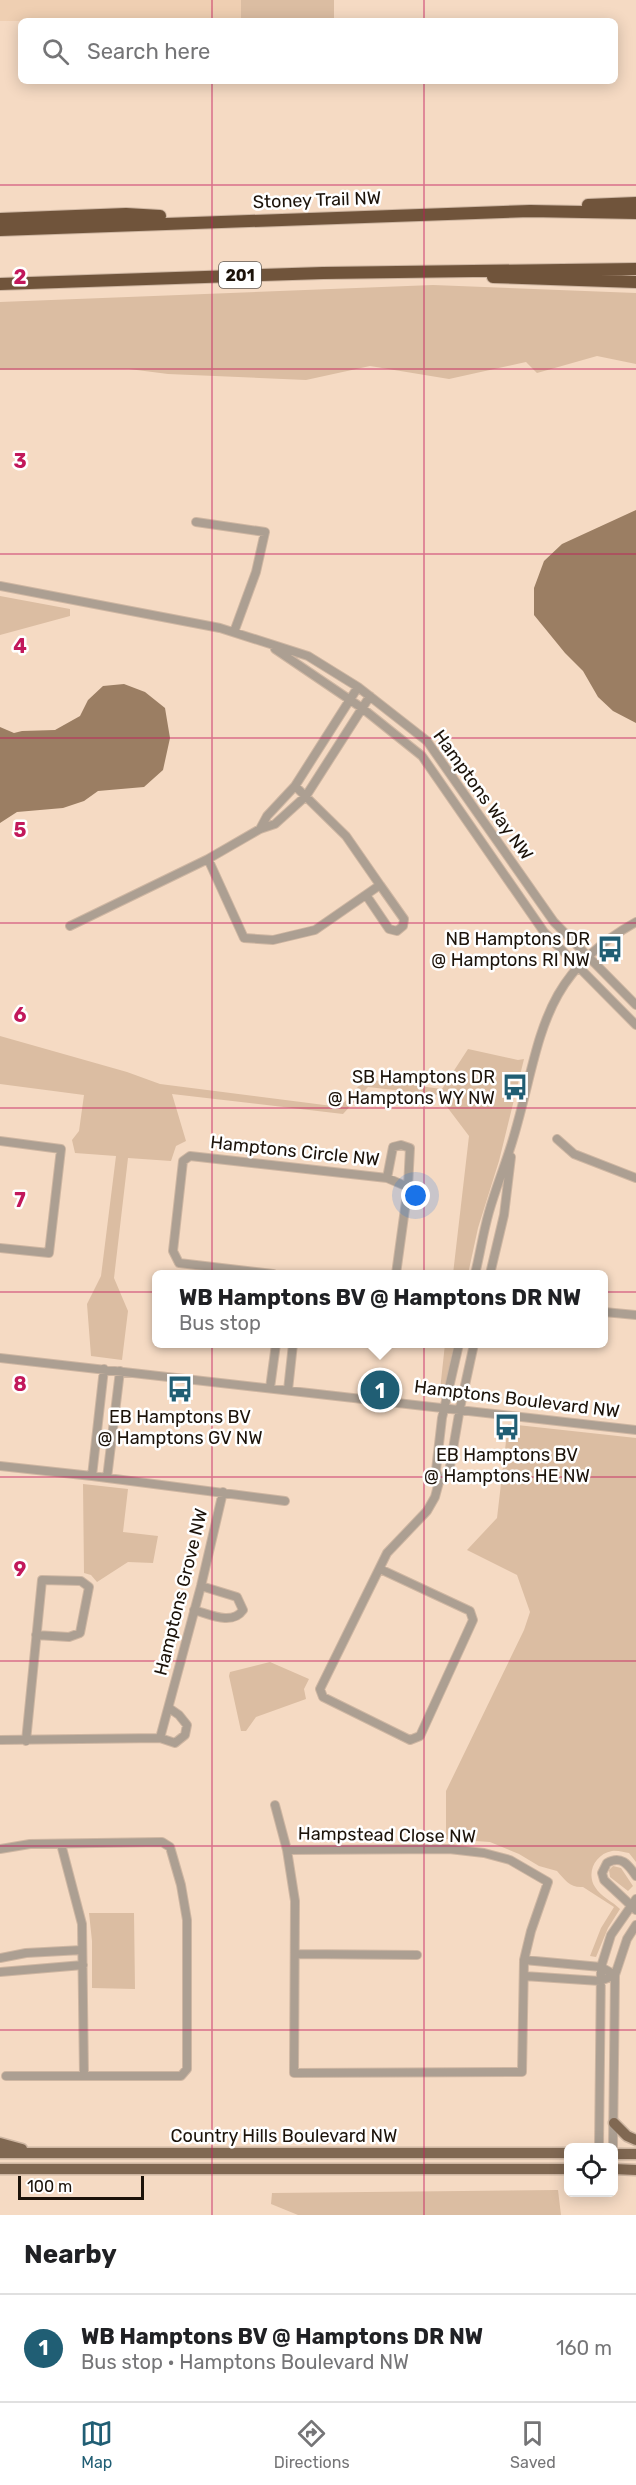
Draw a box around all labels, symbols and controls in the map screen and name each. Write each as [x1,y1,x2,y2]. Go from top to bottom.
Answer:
search box [18,18,618,84]
icon: search [39,35,72,68]
text: Search here [87,38,210,65]
street label: Stoney Trail NW [253,187,381,213]
road number: 201 [219,262,261,288]
text: 2 [14,265,27,289]
text: 3 [13,449,27,473]
text: 4 [13,634,27,658]
street label: Hamptons Way NW [428,726,538,864]
text: 5 [14,818,27,842]
place label: NB Hamptons DR @ Hamptons RI NW [431,928,590,971]
bus stop icon: NB Hamptons DR @ Hamptons RI NW [595,934,625,964]
text: 6 [13,1003,27,1027]
place label: SB Hamptons DR @ Hamptons WY NW [328,1066,495,1109]
bus stop icon: SB Hamptons DR @ Hamptons WY NW [500,1072,530,1102]
street label: Hamptons Circle NW [209,1131,381,1171]
your location [401,1181,430,1210]
text: 7 [14,1188,26,1212]
popup [152,1270,608,1348]
text: WB Hamptons BV @ Hamptons DR NW [179,1284,581,1311]
text: Bus stop [179,1311,261,1335]
pin: 1 [360,1368,400,1412]
text: 8 [13,1372,27,1396]
bus stop icon: EB Hamptons BV @ Hamptons GV NW [165,1374,195,1404]
street label: Hamptons Boulevard NW [413,1375,621,1423]
place label: EB Hamptons BV @ Hamptons GV NW [97,1406,263,1449]
bus stop icon: EB Hamptons BV @ Hamptons HE NW [492,1412,522,1442]
place label: EB Hamptons BV @ Hamptons HE NW [424,1444,590,1487]
street label: Hamptons Grove NW [150,1506,212,1678]
text: 9 [14,1557,27,1581]
street label: Hampstead Close NW [298,1822,476,1848]
street label: Country Hills Boulevard NW [171,2125,397,2147]
map controls [564,2143,618,2197]
button: locate [564,2143,618,2197]
scale bar [18,2173,144,2200]
text: 100 m [27,2177,72,2196]
text: Nearby [24,2239,117,2270]
text: WB Hamptons BV @ Hamptons DR NW [81,2323,483,2350]
text: 1 [39,2336,48,2360]
text: 160 m [556,2336,612,2360]
text: Bus stop · Hamptons Boulevard NW [81,2350,409,2374]
tab: Map [80,2417,113,2472]
tab: Directions [274,2417,350,2472]
tab: Saved [510,2417,556,2472]

